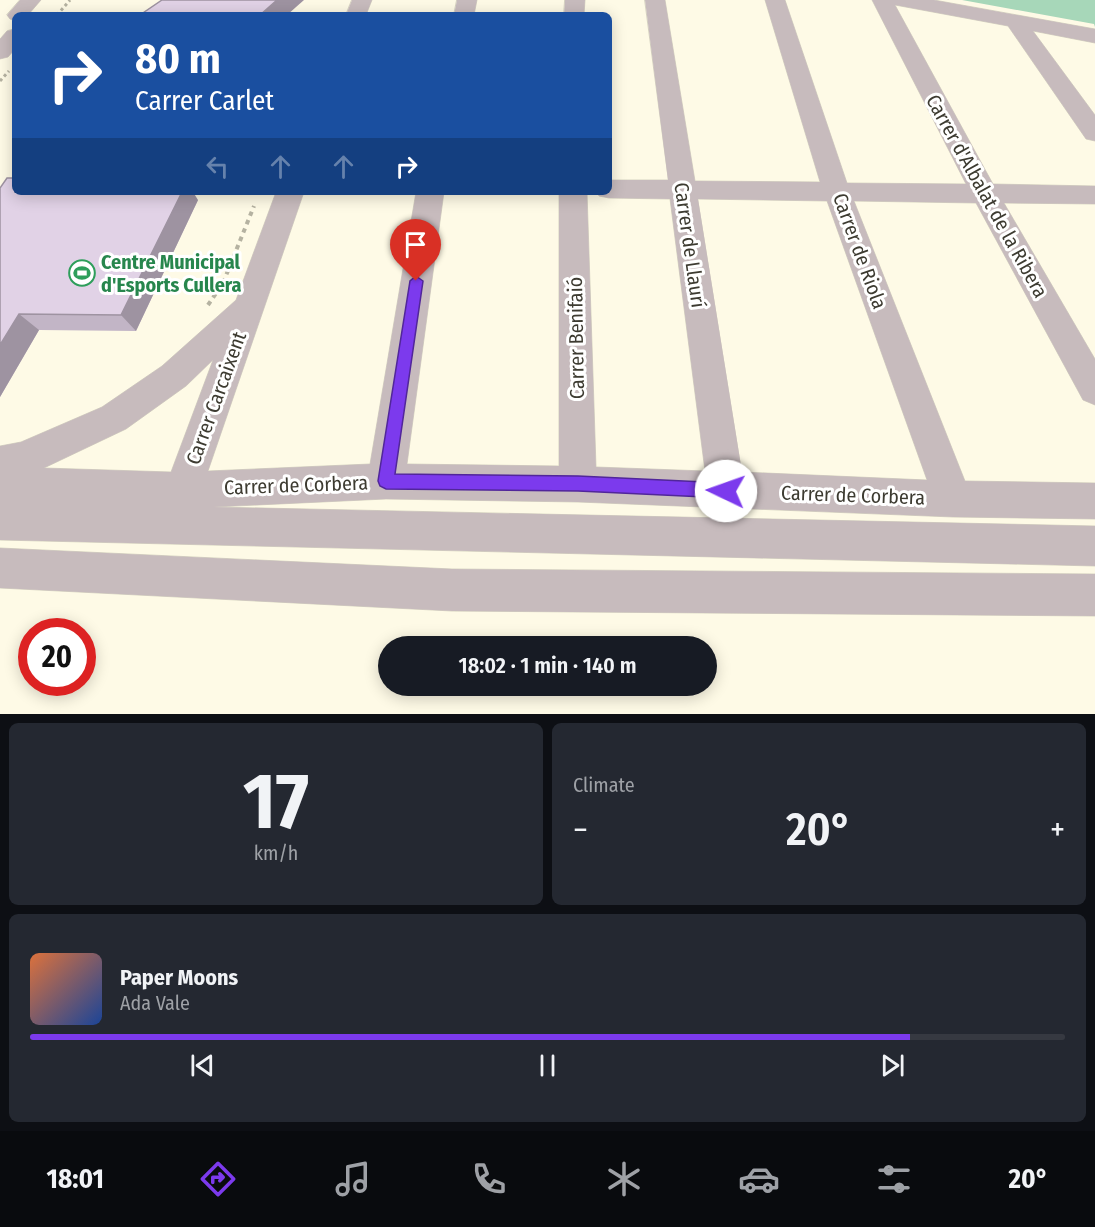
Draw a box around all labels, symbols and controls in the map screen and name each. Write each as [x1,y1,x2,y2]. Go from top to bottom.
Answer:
text: 80 m [135,34,221,84]
icon: right [36,36,114,114]
text: Carrer Carlet [135,85,274,117]
street label: Carrer d'Albalat de la Ribera [921,90,1053,302]
icon: left [201,150,234,183]
icon: ahead [264,150,297,183]
icon: ahead [327,150,360,183]
icon: right [390,150,423,183]
street label: Carrer de Llaurí [669,181,711,309]
street label: Carrer de Riola [828,190,892,312]
pin [390,219,441,281]
icon: arrive [399,228,432,261]
place label: Centre Municipal d'Esports Cullera [101,250,242,297]
sports icon: Centre Municipal d'Esports Cullera [67,258,97,288]
street label: Carrer Benifaió [563,277,589,399]
street label: Carrer Carcaixent [181,328,251,468]
position arrow [694,459,758,523]
street label: Carrer de Corbera [224,470,368,500]
street label: Carrer de Corbera [781,480,925,510]
speed limit sign: 20 [18,618,96,696]
text: 18:02 · 1 min · 140 m [459,652,636,679]
text: 17 [243,755,309,849]
text: Climate [573,773,635,797]
text: 20° [786,803,852,857]
text: − [573,810,588,850]
text: + [1050,810,1065,850]
text: km/h [254,841,298,865]
text: Paper Moons [120,964,238,991]
text: Ada Vale [120,991,190,1015]
icon: previous [186,1049,219,1082]
icon: pause [531,1049,564,1082]
icon: next [876,1049,909,1082]
icon: directions [197,1158,239,1200]
icon: music [332,1158,374,1200]
icon: phone [468,1158,510,1200]
icon: climate [603,1158,645,1200]
icon: car [738,1158,780,1200]
icon: filters [873,1158,915,1200]
text: 18:01 [47,1163,104,1195]
text: 20° [1008,1163,1048,1195]

